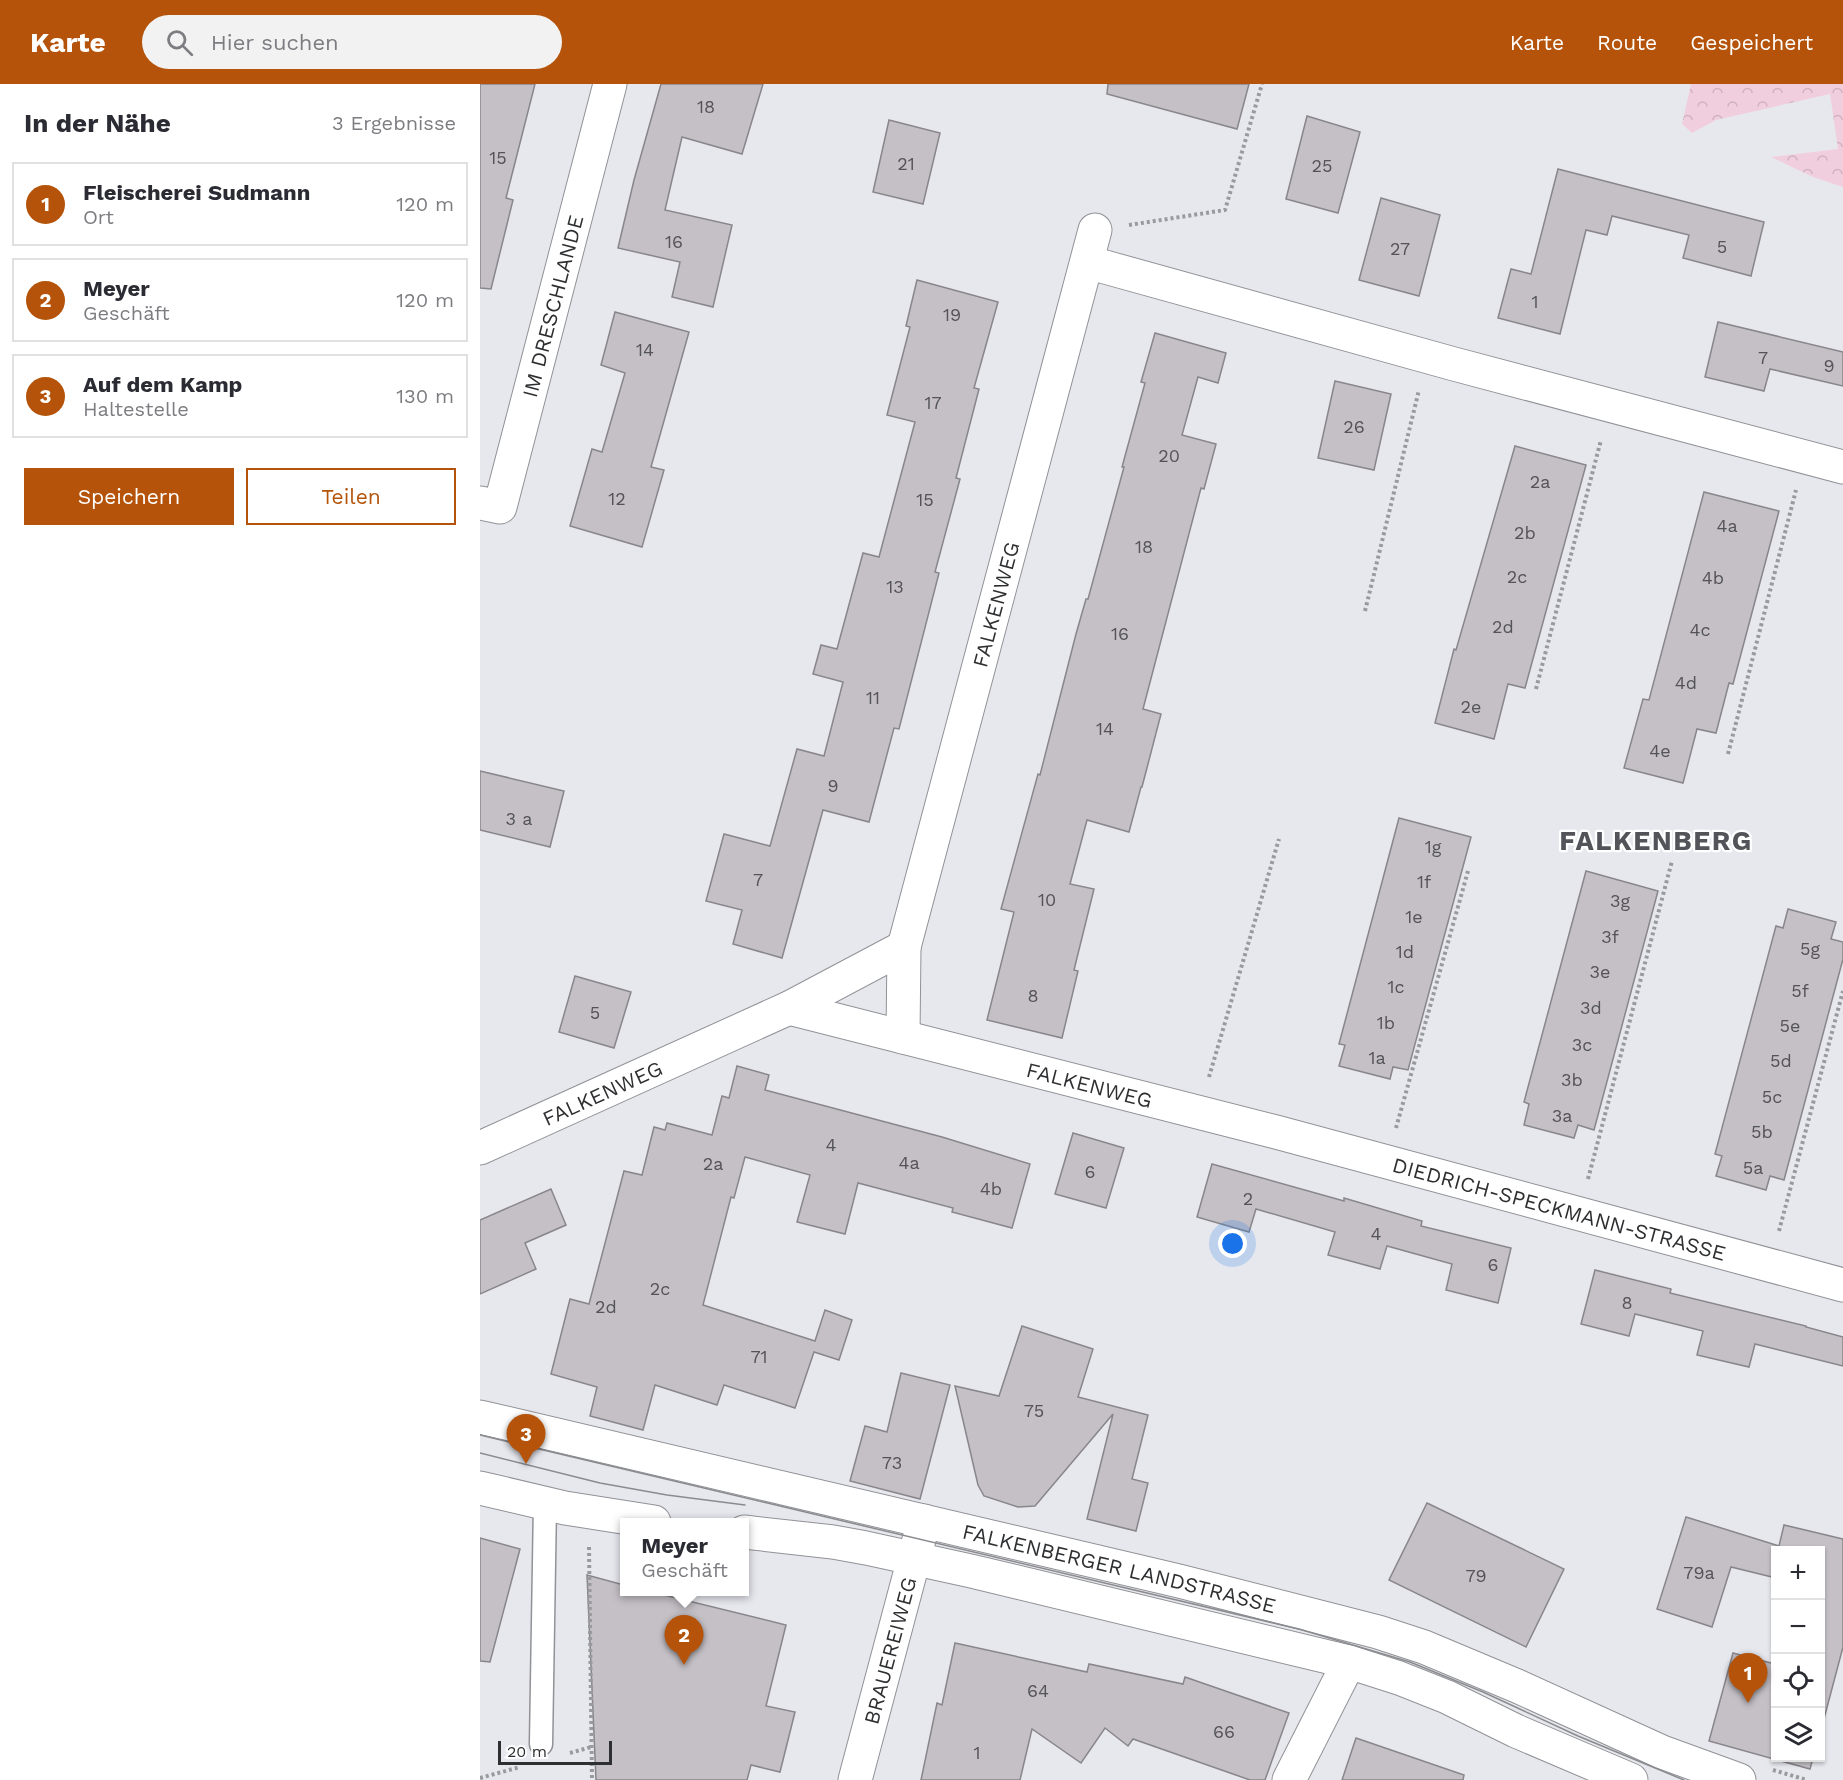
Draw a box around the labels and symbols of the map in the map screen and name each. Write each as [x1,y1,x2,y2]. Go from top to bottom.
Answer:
house number: 18 [697,96,715,117]
house number: 15 [489,147,507,168]
house number: 21 [897,153,915,174]
house number: 25 [1312,155,1332,176]
street label: IM DRESCHLANDE [517,212,588,400]
house number: 16 [665,231,683,252]
house number: 5 [1717,236,1727,257]
house number: 27 [1390,238,1410,259]
house number: 1 [1531,291,1539,312]
house number: 19 [943,304,961,325]
house number: 14 [636,339,654,360]
house number: 7 [1758,347,1768,368]
house number: 9 [1823,355,1835,376]
house number: 17 [924,392,942,413]
house number: 26 [1343,416,1365,437]
house number: 20 [1158,445,1180,466]
house number: 2a [1530,471,1550,492]
house number: 12 [608,488,626,509]
house number: 15 [916,489,934,510]
house number: 4a [1716,515,1738,536]
house number: 2b [1514,522,1536,543]
house number: 18 [1135,536,1153,557]
street label: FALKENWEG [967,539,1024,670]
house number: 2c [1507,566,1527,587]
house number: 4b [1702,567,1724,588]
house number: 13 [886,576,904,597]
house number: 2d [1492,616,1514,637]
house number: 4c [1689,619,1711,640]
house number: 16 [1111,623,1129,644]
house number: 4d [1675,672,1697,693]
house number: 11 [866,687,880,708]
house number: 2e [1461,696,1481,717]
house number: 14 [1096,718,1114,739]
house number: 4e [1649,740,1671,761]
house number: 9 [827,775,839,796]
house number: 3 a [506,808,532,829]
district label: FALKENBERG [1559,825,1753,857]
house number: 1g [1425,836,1442,857]
house number: 7 [753,869,763,890]
house number: 1f [1417,871,1431,892]
house number: 10 [1038,889,1056,910]
house number: 3g [1610,890,1630,911]
house number: 1e [1405,906,1423,927]
house number: 3f [1601,926,1619,947]
house number: 5g [1800,938,1820,959]
house number: 1d [1396,941,1414,962]
house number: 3e [1590,961,1610,982]
house number: 1c [1387,976,1405,997]
house number: 5f [1791,980,1809,1001]
house number: 8 [1027,985,1039,1006]
house number: 3d [1580,997,1602,1018]
house number: 5 [590,1002,600,1023]
house number: 1b [1377,1012,1395,1033]
house number: 5e [1780,1015,1800,1036]
house number: 3c [1572,1034,1592,1055]
house number: 1a [1368,1047,1386,1068]
house number: 5d [1770,1050,1792,1071]
street label: FALKENWEG [538,1055,666,1131]
street label: FALKENWEG [1024,1056,1155,1113]
house number: 3b [1561,1069,1583,1090]
house number: 5c [1762,1086,1782,1107]
house number: 3a [1552,1105,1572,1126]
house number: 5b [1751,1121,1773,1142]
house number: 4 [826,1134,837,1155]
house number: 4a [898,1152,920,1173]
street label: DIEDRICH-SPECKMANN-STRASSE [1390,1152,1729,1265]
house number: 2a [703,1153,723,1174]
house number: 5a [1743,1157,1763,1178]
house number: 6 [1085,1161,1095,1182]
house number: 4b [980,1178,1002,1199]
house number: 2 [1243,1188,1253,1209]
house number: 4 [1371,1223,1382,1244]
your location [1218,1229,1247,1258]
house number: 6 [1488,1254,1498,1275]
house number: 2c [650,1278,670,1299]
house number: 8 [1621,1292,1633,1313]
house number: 2d [595,1296,617,1317]
house number: 71 [750,1346,768,1367]
house number: 75 [1024,1400,1044,1421]
pin: 3 [506,1414,546,1464]
house number: 73 [882,1452,902,1473]
street label: FALKENBERGER LANDSTRASSE [960,1518,1279,1618]
house number: 79a [1683,1562,1715,1583]
house number: 79 [1465,1565,1487,1586]
street label: BRAUEREIWEG [858,1574,921,1727]
pin: 2 [664,1616,704,1665]
pin: 1 [1728,1654,1768,1703]
house number: 64 [1027,1680,1049,1701]
house number: 66 [1213,1721,1235,1742]
scale bar [498,1738,612,1766]
house number: 1 [973,1742,981,1763]

